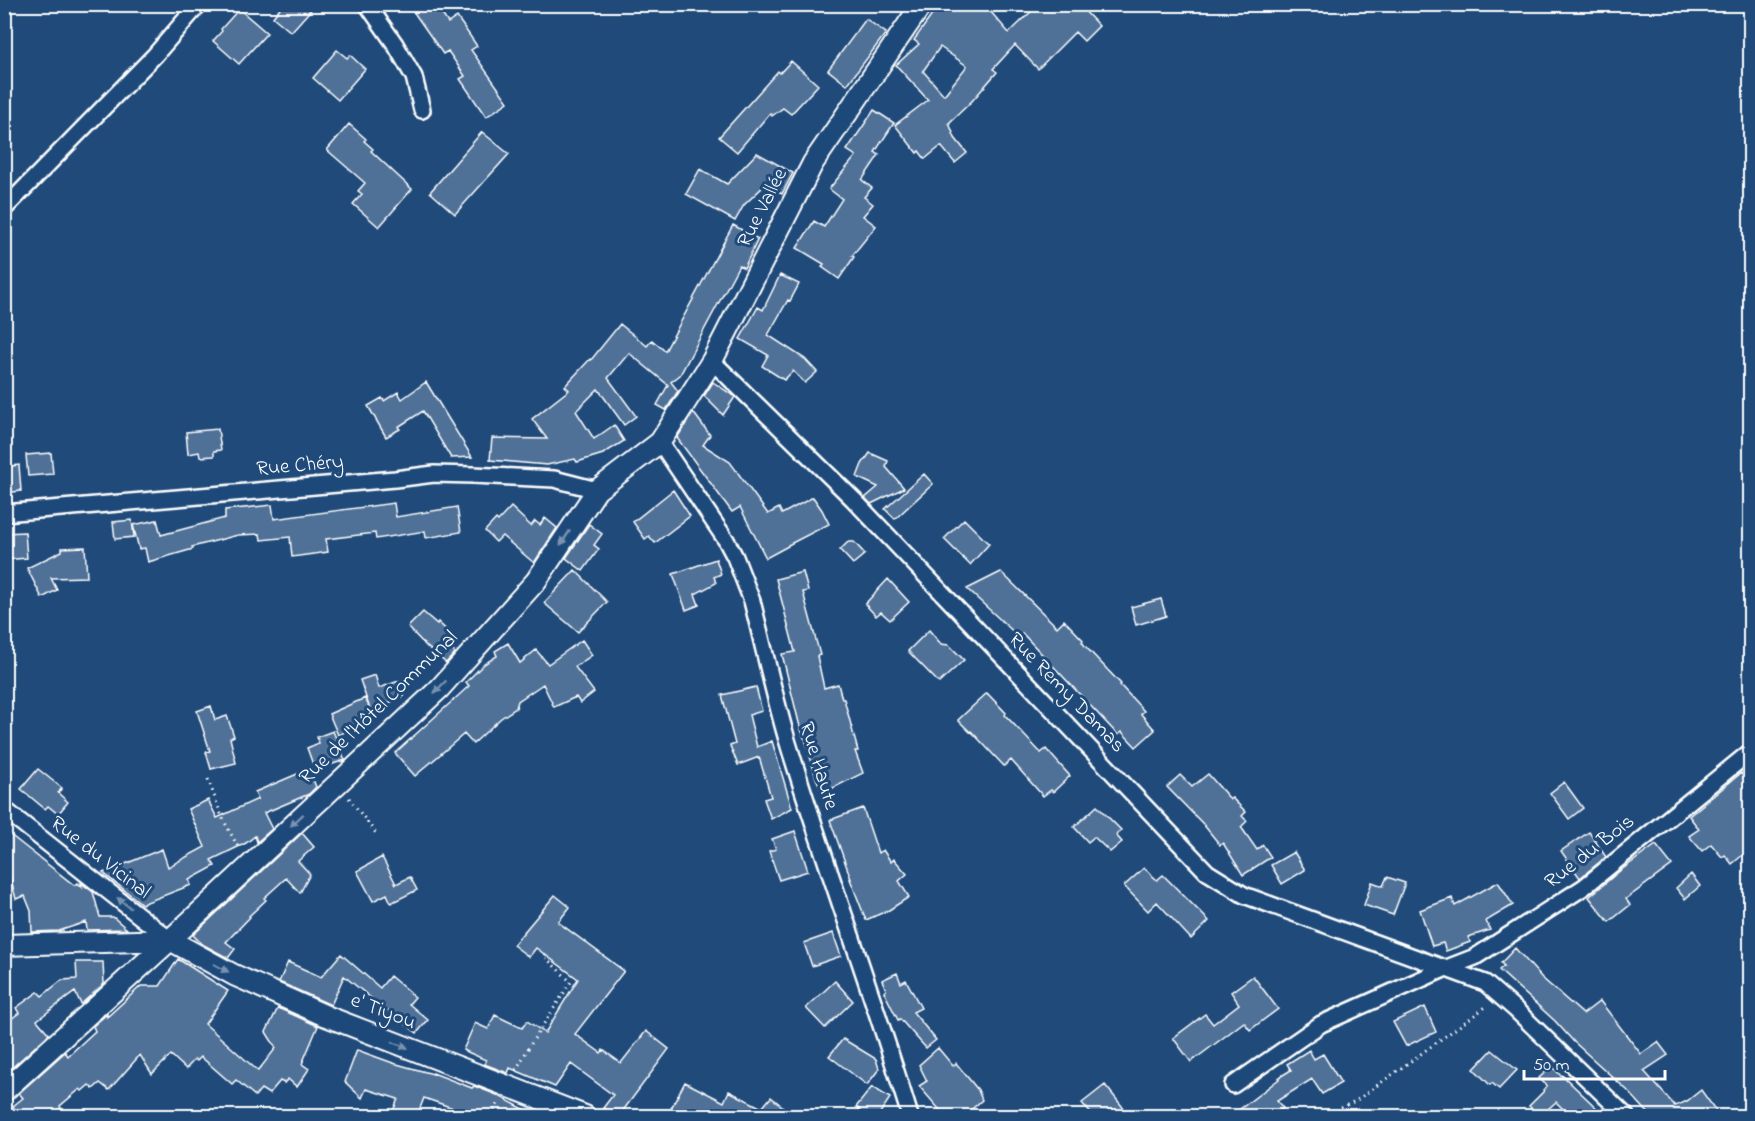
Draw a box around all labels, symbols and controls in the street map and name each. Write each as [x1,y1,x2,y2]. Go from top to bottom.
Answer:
street label: Rue Vallée [730,163,796,253]
street label: Rue Chéry [255,447,345,487]
one-way arrow [560,530,571,546]
street label: Rue de l'Hôtel Communal [293,624,465,792]
street label: Rue Remy Damas [999,626,1132,761]
one-way arrow [433,679,447,693]
street label: Rue Haute [790,718,846,814]
street label: Rue du Bois [1539,807,1641,897]
street label: Rue du Vicinal [43,809,157,907]
one-way arrow [290,813,305,826]
one-way arrow [116,898,131,910]
one-way arrow [212,962,230,972]
street label: e' Tiyou [345,986,420,1040]
one-way arrow [391,1040,409,1050]
scale bar [1524,1043,1665,1081]
text: 50 m [1533,1053,1570,1079]

